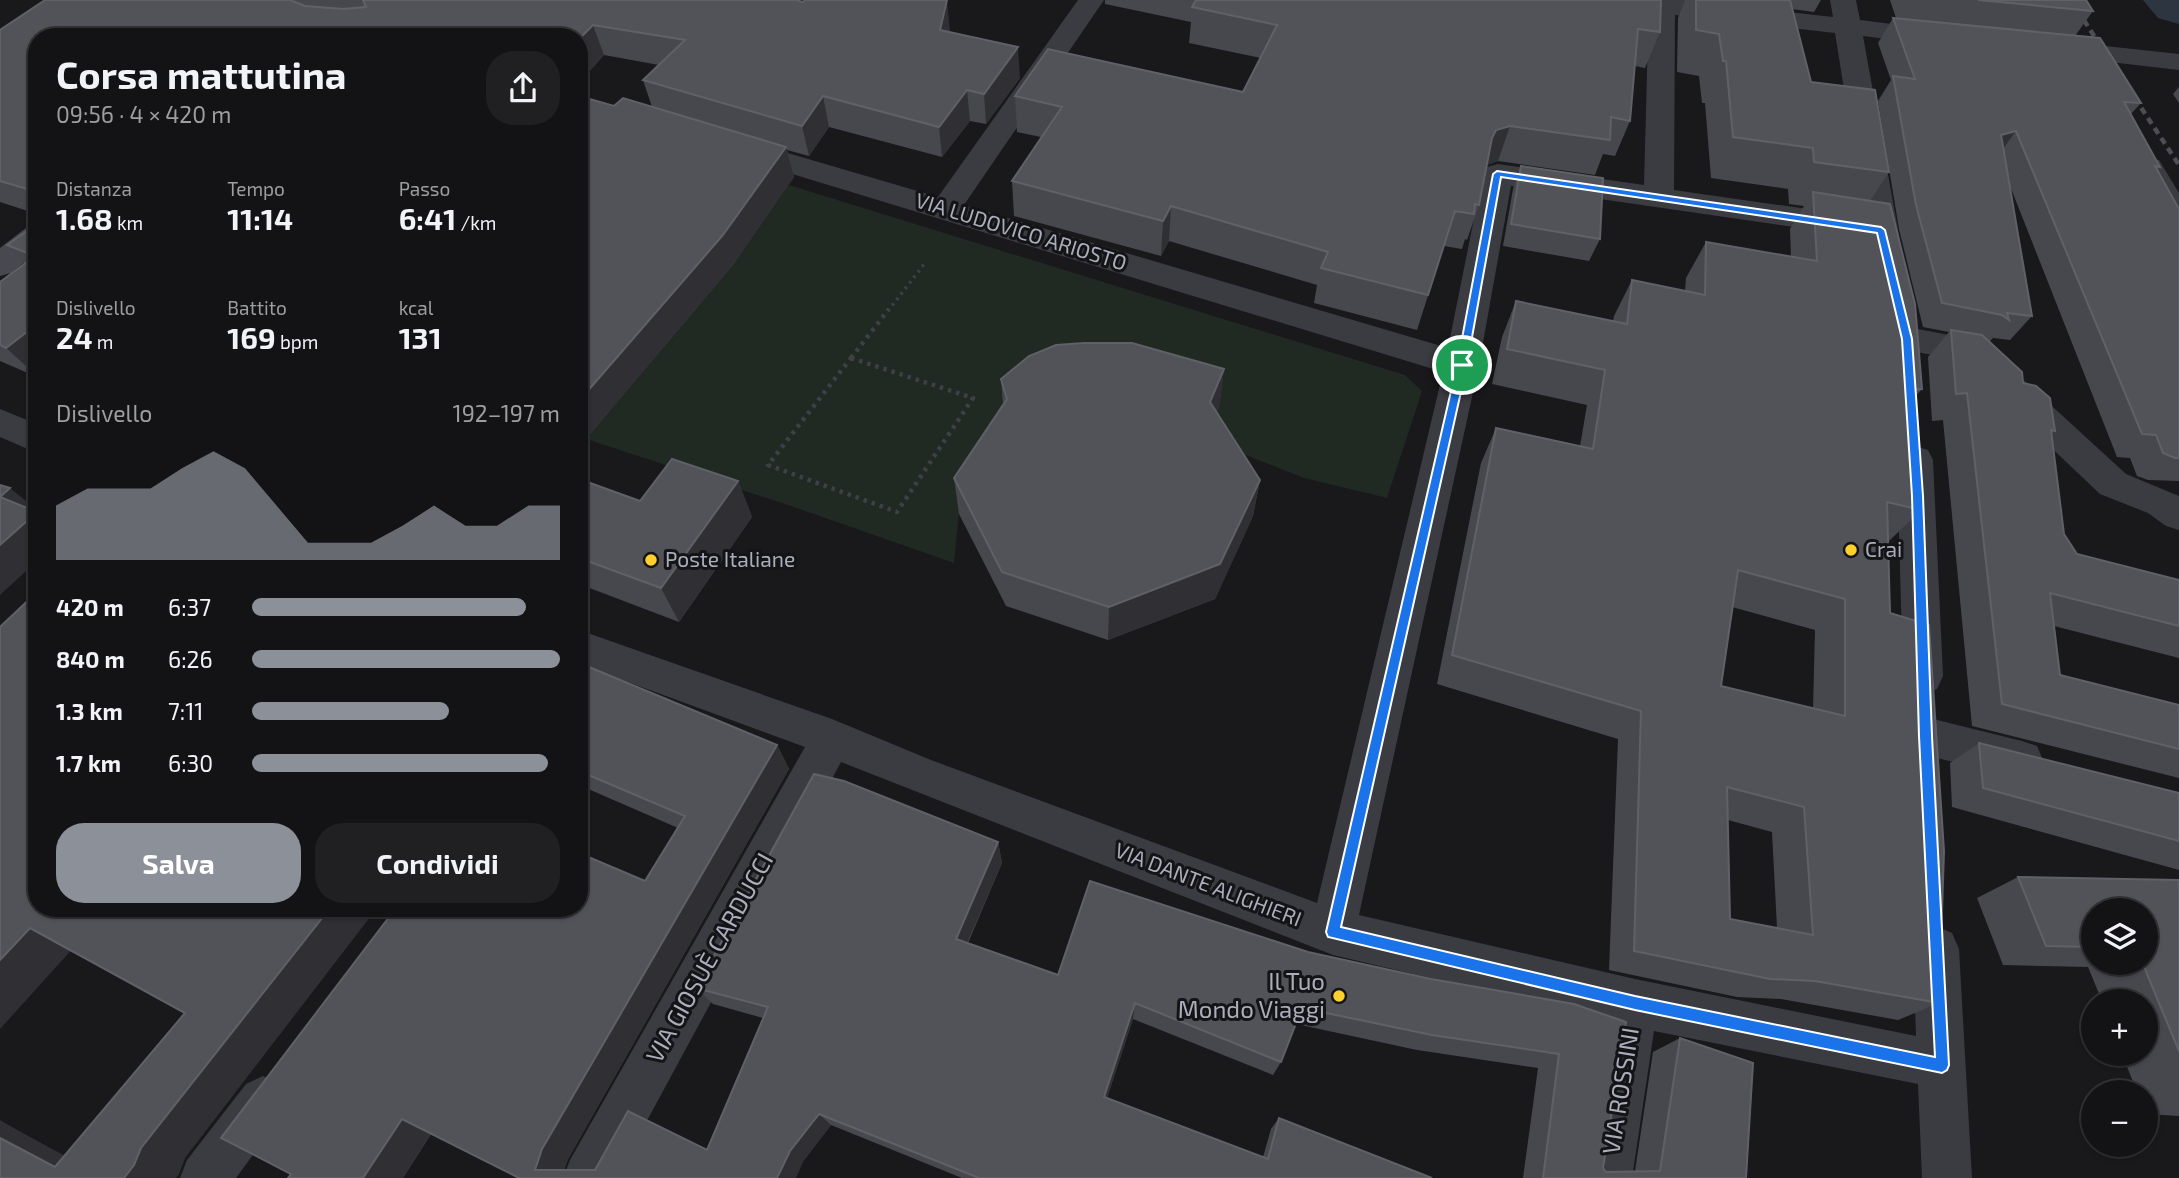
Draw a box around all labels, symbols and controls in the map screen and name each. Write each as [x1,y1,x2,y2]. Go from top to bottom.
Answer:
text: Corsa mattutina [56,51,346,97]
button: share [486,51,560,125]
text: 09:56 · 4 × 420 m [56,100,231,128]
text: Distanza [56,177,132,200]
text: Tempo [227,177,285,200]
text: Passo [399,177,450,200]
street label: VIA LUDOVICO ARIOSTO [913,187,1130,275]
text: 1.68 [56,200,113,236]
text: 11:14 [227,200,293,236]
text: 6:41 [399,200,456,236]
text: km [113,211,143,234]
text: /km [456,211,497,234]
text: Dislivello [56,296,136,319]
text: Battito [227,296,287,319]
text: kcal [399,296,433,319]
text: 24 [56,319,93,355]
text: 169 [227,319,276,355]
text: 131 [399,319,442,355]
text: m [93,330,113,353]
text: bpm [276,330,318,353]
pin [1432,335,1492,395]
icon: arrive [1443,346,1481,384]
text: Dislivello [56,399,152,427]
text: 192–197 m [453,399,560,427]
place label: Crai [1865,536,1902,561]
marker: Crai [1843,542,1859,558]
place label: Poste Italiane [665,546,795,571]
marker: Poste Italiane [643,552,659,568]
text: 420 m [56,593,124,621]
text: 6:37 [168,593,211,621]
text: 840 m [56,645,125,673]
text: 6:26 [168,645,213,673]
text: 1.3 km [56,697,123,725]
text: 7:11 [168,697,204,725]
text: 1.7 km [56,749,121,777]
text: 6:30 [168,749,213,777]
button: Salva [56,823,301,903]
button: Condividi [315,823,560,903]
street label: VIA DANTE ALIGHIERI [1112,837,1305,931]
street label: VIA GIOSUÈ CARDUCCI [639,847,778,1067]
map controls [2081,898,2158,1157]
button: layers [2081,898,2158,975]
place label: Il Tuo Mondo Viaggi [1178,966,1325,1023]
marker: Il Tuo Mondo Viaggi [1331,988,1347,1004]
button: + [2081,989,2158,1066]
street label: VIA ROSSINI [1595,1025,1644,1156]
button: − [2081,1080,2158,1157]

